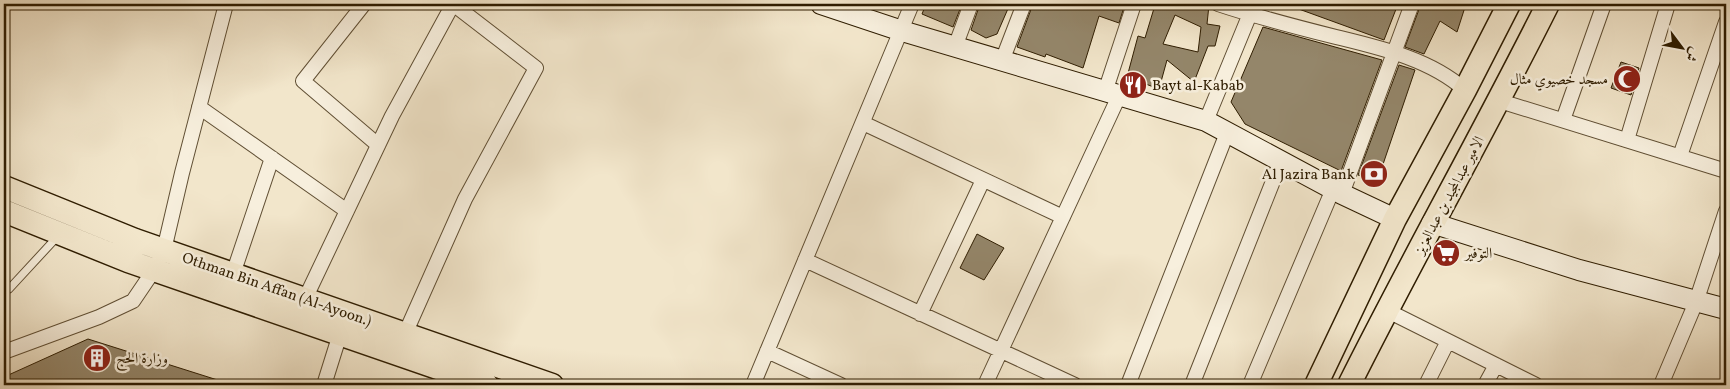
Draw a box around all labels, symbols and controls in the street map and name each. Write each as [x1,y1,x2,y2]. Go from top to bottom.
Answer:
north arrow [1658,22,1708,72]
text: ش [1680,43,1703,65]
mosque icon: مسجد خصيوي مثال [1612,64,1642,94]
restaurant icon: Bayt al-Kabab [1118,70,1148,100]
place label: مسجد خصيوي مثال [1510,70,1608,91]
place label: Bayt al-Kabab [1152,76,1244,97]
street label: الامير عبدالمجيد بن عبدالعزيز [1409,133,1490,260]
bank icon: Al Jazira Bank [1359,159,1389,189]
place label: Al Jazira Bank [1262,165,1355,186]
supermarket icon: التوفير [1431,238,1461,268]
place label: التوفير [1463,244,1492,265]
street label: Othman Bin Affan (Al-Ayoon.) [179,248,374,333]
building icon: وزارة الحج [82,343,112,373]
place label: وزارة الحج [116,349,168,372]

